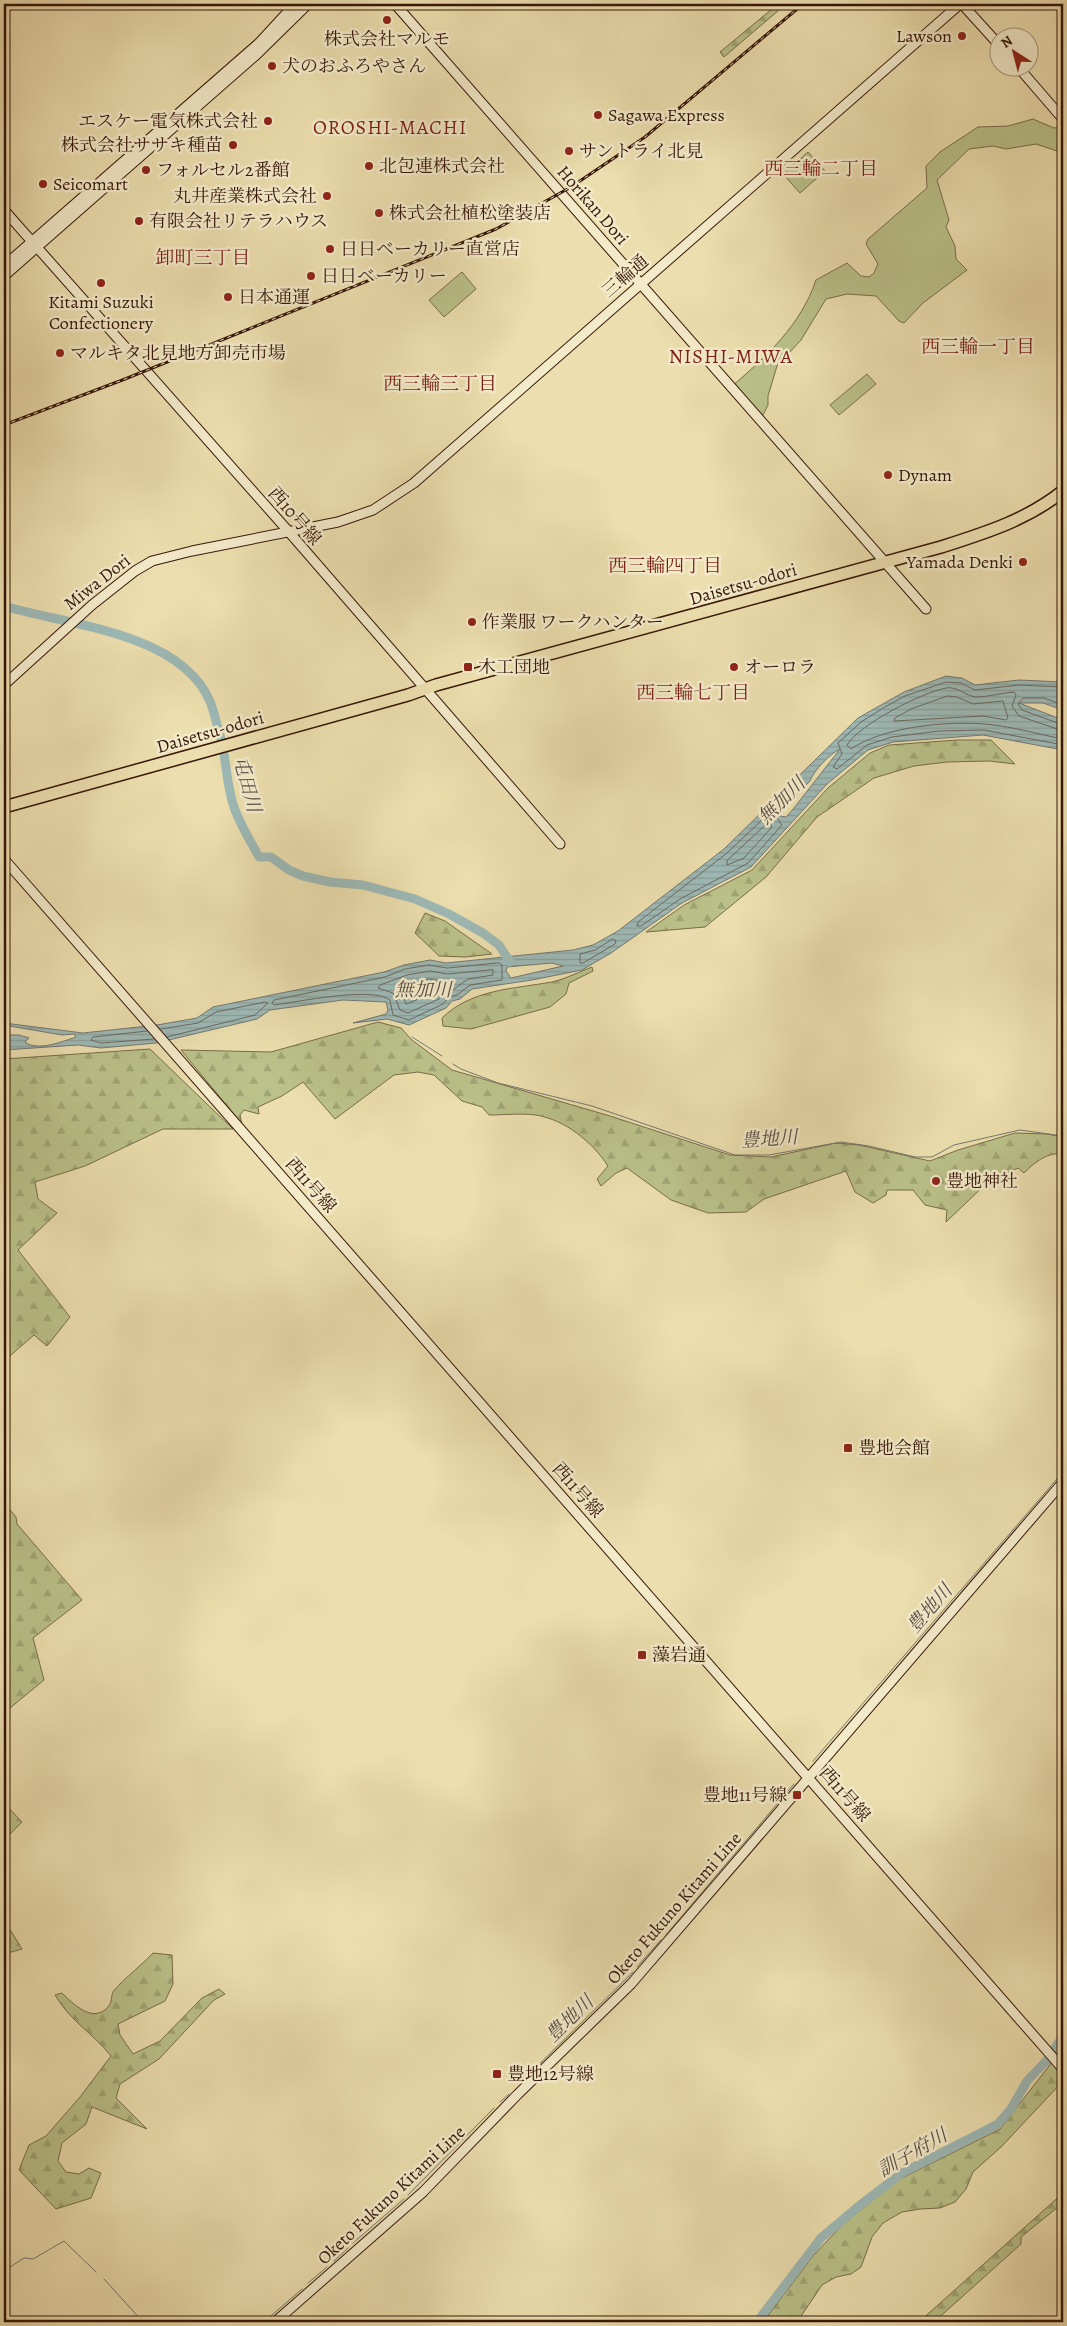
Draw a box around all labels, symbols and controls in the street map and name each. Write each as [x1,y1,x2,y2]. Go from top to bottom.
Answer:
marker: 株式会社マルモ [381,14,393,26]
place label: Lawson [896,24,952,48]
place label: 株式会社マルモ [324,27,450,51]
north arrow [990,28,1040,78]
marker: Lawson [956,30,968,42]
text: N [997,31,1016,53]
place label: 犬のおふろやさん [282,54,426,78]
marker: 犬のおふろやさん [266,60,278,72]
place label: Sagawa Express [608,103,725,127]
place label: エスケー電気株式会社 [78,109,258,133]
marker: Sagawa Express [592,109,604,121]
district label: OROSHI-MACHI [313,114,467,141]
marker: エスケー電気株式会社 [262,115,274,127]
place label: 株式会社ササキ種苗 [61,133,223,157]
marker: 株式会社ササキ種苗 [227,139,239,151]
place label: サントライ北見 [579,139,704,163]
marker: サントライ北見 [563,145,575,157]
place label: 北包連株式会社 [379,154,505,178]
district label: 西三輪二丁目 [764,156,878,182]
place label: フォルセル2番館 [156,158,290,182]
marker: 北包連株式会社 [363,160,375,172]
street label: Horikan Dori [552,160,634,250]
marker: フォルセル2番館 [140,164,152,176]
place label: Seicomart [53,172,128,196]
marker: Seicomart [37,178,49,190]
place label: 丸井産業株式会社 [173,184,317,208]
marker: 丸井産業株式会社 [321,190,333,202]
place label: 株式会社植松塗装店 [389,201,551,225]
marker: 株式会社植松塗装店 [373,207,385,219]
place label: 有限会社リテラハウス [149,209,328,233]
marker: 有限会社リテラハウス [133,215,145,227]
place label: 日日ベーカリー直営店 [340,237,520,261]
marker: 日日ベーカリー直営店 [324,243,336,255]
district label: 卸町三丁目 [155,245,251,271]
street label: 三輪通 [597,249,653,303]
place label: 日日ベーカリー [321,264,447,288]
marker: 日日ベーカリー [305,270,317,282]
marker: Kitami Suzuki Confectionery [95,277,107,289]
place label: 日本通運 [238,285,310,309]
place label: Kitami Suzuki Confectionery [48,290,154,335]
marker: 日本通運 [222,291,234,303]
district label: 西三輪一丁目 [921,334,1035,360]
place label: マルキタ北見地方卸売市場 [70,341,286,365]
district label: NISHI-MIWA [669,343,793,370]
marker: マルキタ北見地方卸売市場 [54,347,66,359]
district label: 西三輪三丁目 [383,371,497,397]
place label: Dynam [898,463,952,487]
marker: Dynam [882,469,894,481]
street label: 西10号線 [263,482,327,550]
street label: Miwa Dori [59,549,135,615]
place label: Yamada Denki [905,550,1013,574]
district label: 西三輪四丁目 [608,553,722,579]
marker: Yamada Denki [1017,556,1029,568]
street label: Daisetsu-odori [686,557,800,611]
place label: 作業服 ワークハンター [482,610,664,634]
marker: 作業服 ワークハンター [466,616,478,628]
place label: 木工団地 [478,655,550,679]
place label: オーロラ [744,655,816,679]
marker: 木工団地 [462,661,474,673]
marker: オーロラ [728,661,740,673]
district label: 西三輪七丁目 [636,680,750,706]
street label: Daisetsu-odori [153,705,267,759]
water label: 屯田川 [227,753,267,817]
water label: 無加川 [752,770,812,830]
water label: 無加川 [394,977,453,1003]
water label: 豊地川 [740,1124,800,1154]
street label: 西11号線 [280,1152,342,1218]
place label: 豊地神社 [946,1169,1018,1193]
marker: 豊地神社 [930,1175,942,1187]
place label: 豊地会館 [858,1436,930,1460]
marker: 豊地会館 [842,1442,854,1454]
street label: 西11号線 [547,1457,609,1523]
water label: 豊地川 [901,1577,960,1639]
place label: 藻岩通 [652,1643,706,1667]
marker: 藻岩通 [636,1649,648,1661]
street label: 西11号線 [814,1761,876,1827]
place label: 豊地11号線 [703,1783,787,1807]
marker: 豊地11号線 [791,1789,803,1801]
street label: Oketo Fukuno Kitami Line [601,1827,747,1989]
water label: 豊地川 [540,1988,601,2048]
place label: 豊地12号線 [507,2062,594,2086]
marker: 豊地12号線 [491,2068,503,2080]
street label: Oketo Fukuno Kitami Line [312,2120,470,2270]
water label: 訓子府川 [873,2122,954,2183]

